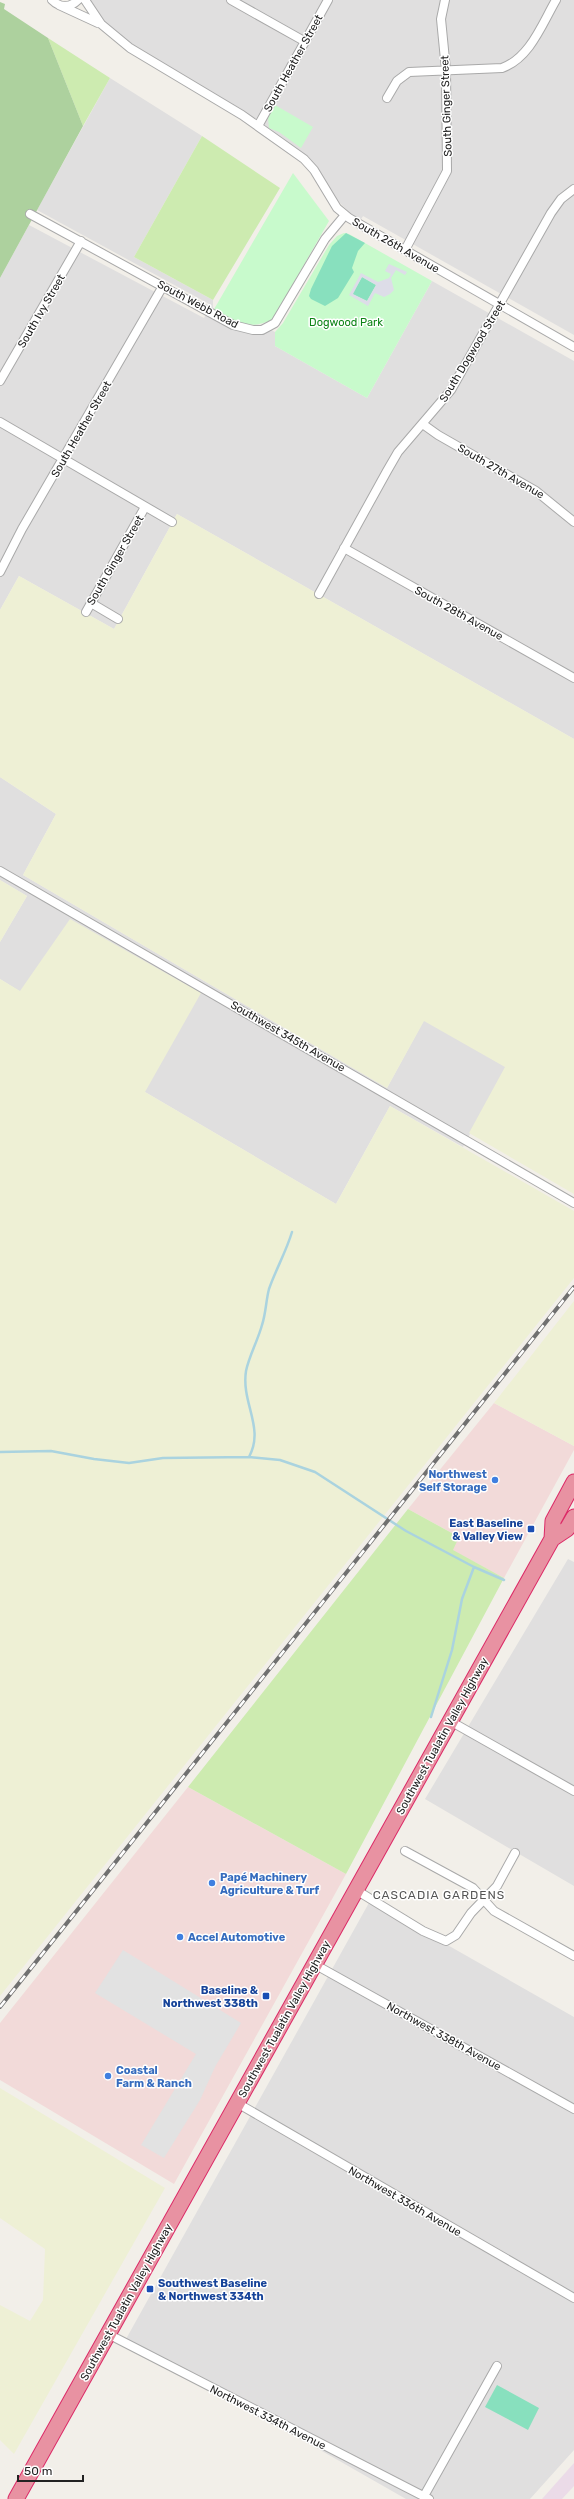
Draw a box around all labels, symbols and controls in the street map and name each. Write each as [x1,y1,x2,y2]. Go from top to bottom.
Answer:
street label: South Heather Street [261,12,326,114]
street label: South Ginger Street [438,54,455,157]
street label: South 26th Avenue [350,215,442,276]
street label: South Ivy Street [15,272,68,350]
street label: South Webb Road [155,278,241,331]
street label: South Dogwood Street [437,297,508,404]
park label: Dogwood Park [309,316,383,329]
street label: South Heather Street [49,378,115,480]
street label: South 27th Avenue [455,441,546,501]
street label: South Ginger Street [84,512,147,607]
street label: South 28th Avenue [412,584,505,643]
street label: Southwest 345th Avenue [228,998,347,1075]
place label: Northwest Self Storage [419,1468,487,1494]
marker: Northwest Self Storage [490,1475,500,1485]
place label: East Baseline & Valley View [449,1517,523,1543]
marker: East Baseline & Valley View [526,1524,536,1534]
street label: Southwest Tualatin Valley Highway [394,1655,491,1817]
place label: Papé Machinery Agriculture & Turf [220,1871,319,1897]
marker: Papé Machinery Agriculture & Turf [207,1878,217,1888]
district label: CASCADIA GARDENS [373,1888,505,1902]
place label: Accel Automotive [188,1931,286,1944]
marker: Accel Automotive [175,1932,185,1942]
street label: Southwest Tualatin Valley Highway [236,1938,333,2100]
place label: Baseline & Northwest 338th [163,1984,258,2010]
marker: Baseline & Northwest 338th [261,1991,271,2001]
street label: Northwest 338th Avenue [384,2000,503,2073]
place label: Coastal Farm & Ranch [116,2064,192,2090]
marker: Coastal Farm & Ranch [103,2071,113,2081]
street label: Northwest 336th Avenue [346,2164,464,2239]
street label: Southwest Tualatin Valley Highway [78,2221,175,2383]
place label: Southwest Baseline & Northwest 334th [158,2277,268,2303]
marker: Southwest Baseline & Northwest 334th [145,2284,155,2294]
street label: Northwest 334th Avenue [208,2382,328,2452]
scale bar [18,2457,83,2483]
text: 50 m [24,2464,52,2478]

